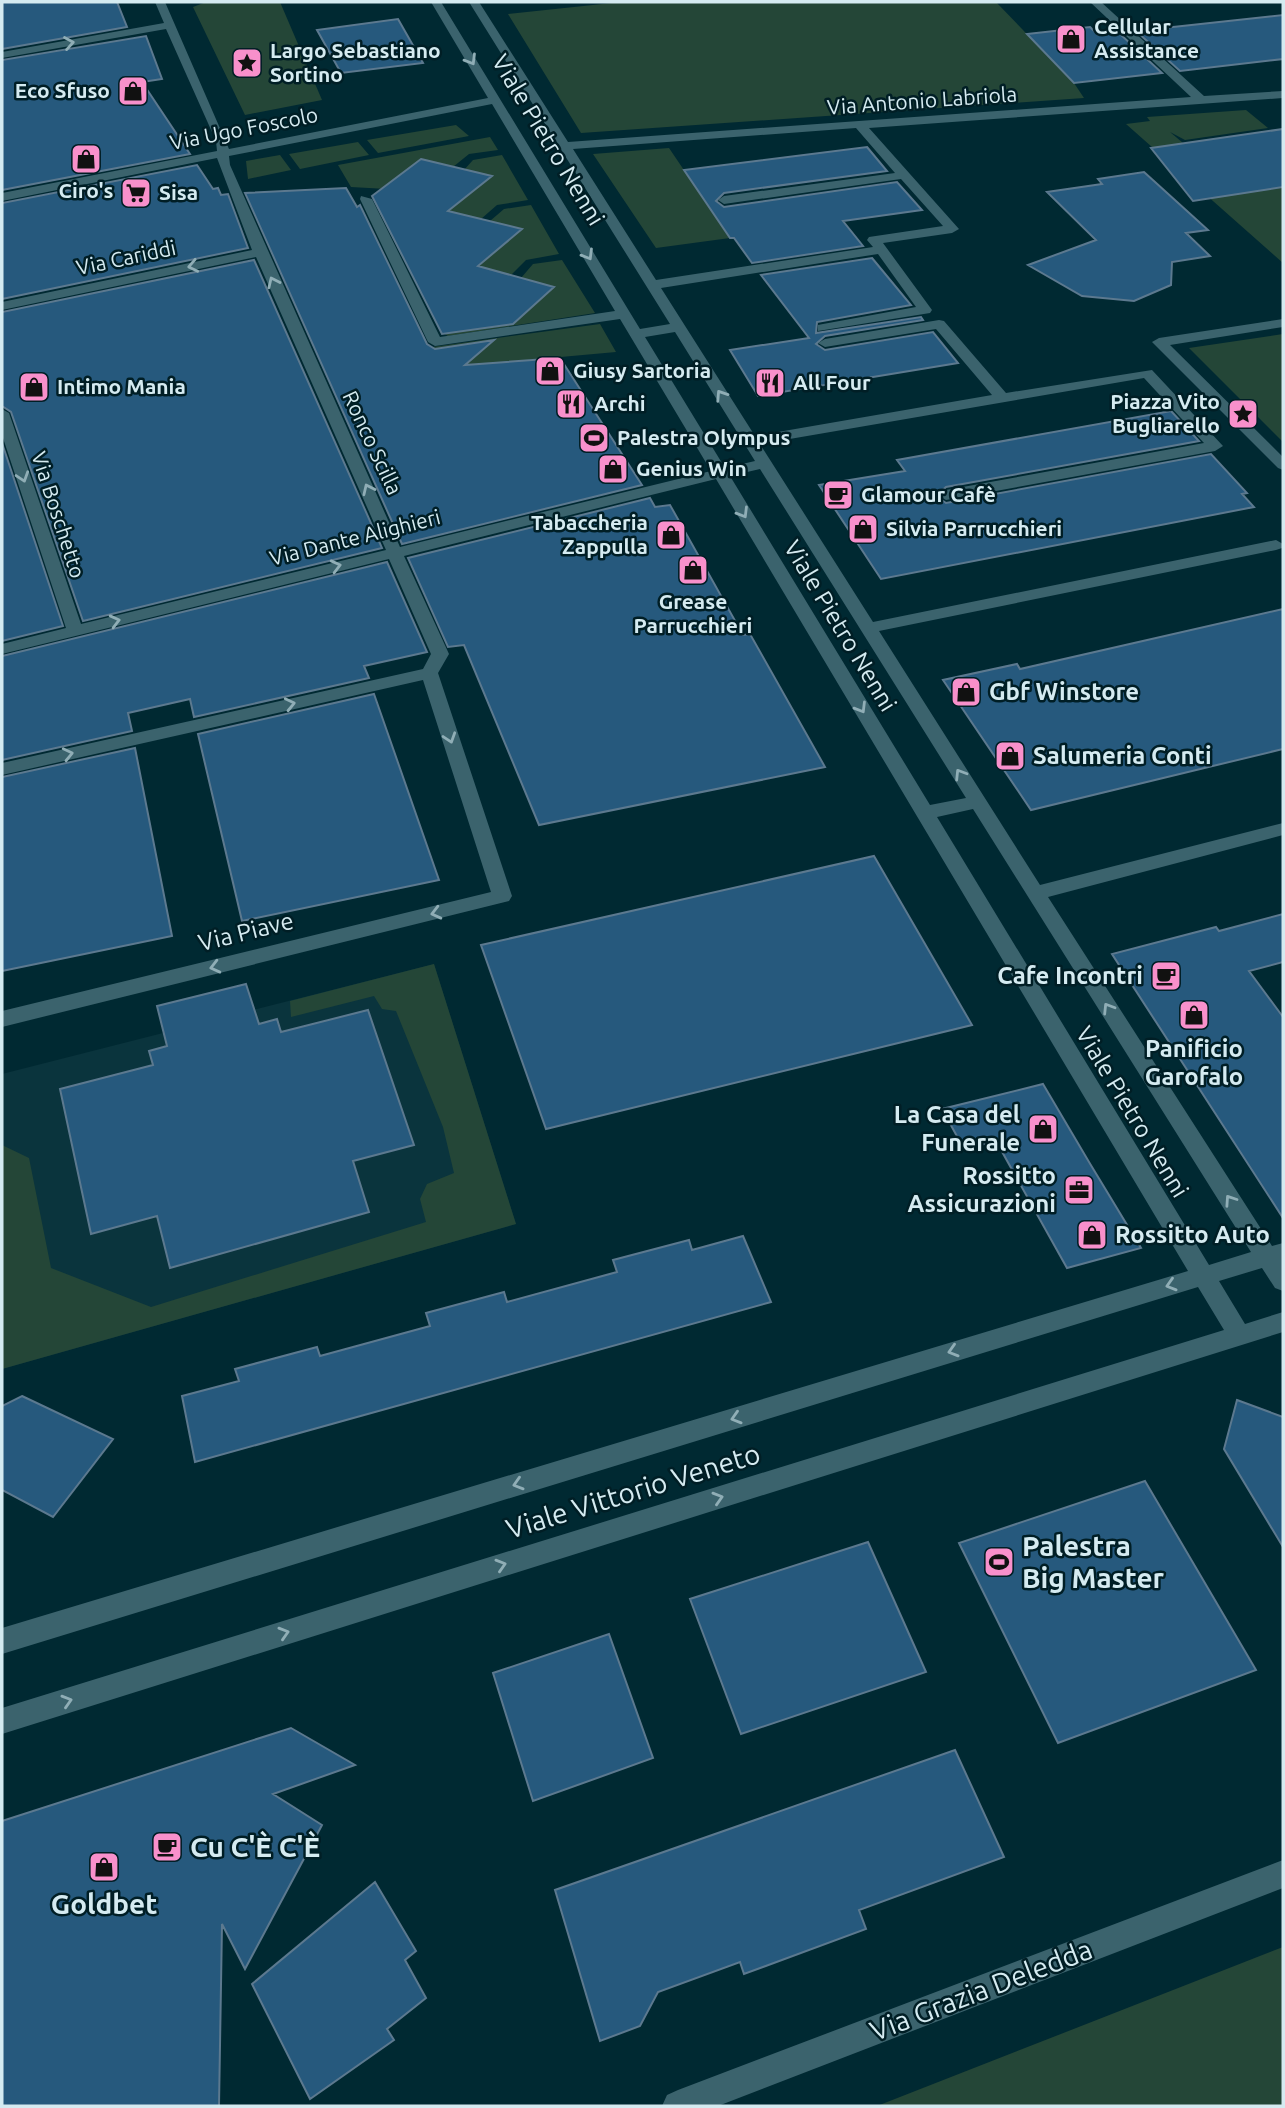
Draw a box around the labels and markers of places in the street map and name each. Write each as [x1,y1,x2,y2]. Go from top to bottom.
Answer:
place label: Cellular Assistance [1094,14,1199,62]
shop icon: Cellular Assistance [1054,22,1088,56]
place label: Largo Sebastiano Sortino [270,38,441,86]
place icon: Largo Sebastiano Sortino [230,46,264,80]
shop icon: Eco Sfuso [116,74,150,108]
place label: Eco Sfuso [15,78,110,102]
shop icon: Ciro's [69,142,103,176]
supermarket icon: Sisa [119,176,153,210]
place label: Ciro's [58,178,114,202]
place label: Sisa [159,180,198,204]
shop icon: Giusy Sartoria [533,354,567,388]
place label: Giusy Sartoria [573,358,711,382]
restaurant icon: All Four [753,366,787,400]
shop icon: Intimo Mania [17,370,51,404]
place label: All Four [793,370,871,394]
place label: Intimo Mania [57,374,186,398]
restaurant icon: Archi [554,387,588,421]
place label: Piazza Vito Bugliarello [1110,389,1220,437]
place label: Archi [594,391,646,415]
place icon: Piazza Vito Bugliarello [1226,397,1260,431]
sports icon: Palestra Olympus [577,421,611,455]
place label: Palestra Olympus [617,425,790,449]
shop icon: Genius Win [596,452,630,486]
place label: Genius Win [636,456,747,480]
cafe icon: Glamour Cafè [821,478,855,512]
place label: Glamour Cafè [861,482,996,506]
place label: Tabaccheria Zappulla [531,510,648,558]
shop icon: Silvia Parrucchieri [846,512,880,546]
place label: Silvia Parrucchieri [886,516,1062,540]
shop icon: Tabaccheria Zappulla [654,518,688,552]
shop icon: Grease Parrucchieri [676,553,710,587]
place label: Grease Parrucchieri [634,589,752,637]
shop icon: Gbf Winstore [949,675,983,709]
place label: Gbf Winstore [989,678,1139,705]
shop icon: Salumeria Conti [993,739,1027,773]
place label: Salumeria Conti [1033,742,1212,769]
cafe icon: Cafe Incontri [1149,959,1183,993]
place label: Cafe Incontri [997,962,1143,989]
shop icon: Panificio Garofalo [1177,998,1211,1032]
place label: Panificio Garofalo [1145,1035,1243,1090]
place label: La Casa del Funerale [894,1101,1020,1156]
shop icon: La Casa del Funerale [1026,1112,1060,1146]
place label: Rossitto Assicurazioni [907,1162,1056,1217]
office icon: Rossitto Assicurazioni [1062,1173,1096,1207]
shop icon: Rossitto Auto [1075,1218,1109,1252]
place label: Rossitto Auto [1115,1221,1270,1248]
place label: Palestra Big Master [1022,1530,1165,1593]
sports icon: Palestra Big Master [982,1545,1016,1579]
cafe icon: Cu C'È C'È [150,1830,184,1864]
place label: Cu C'È C'È [190,1830,320,1862]
shop icon: Goldbet [87,1850,121,1884]
place label: Goldbet [51,1888,157,1919]

